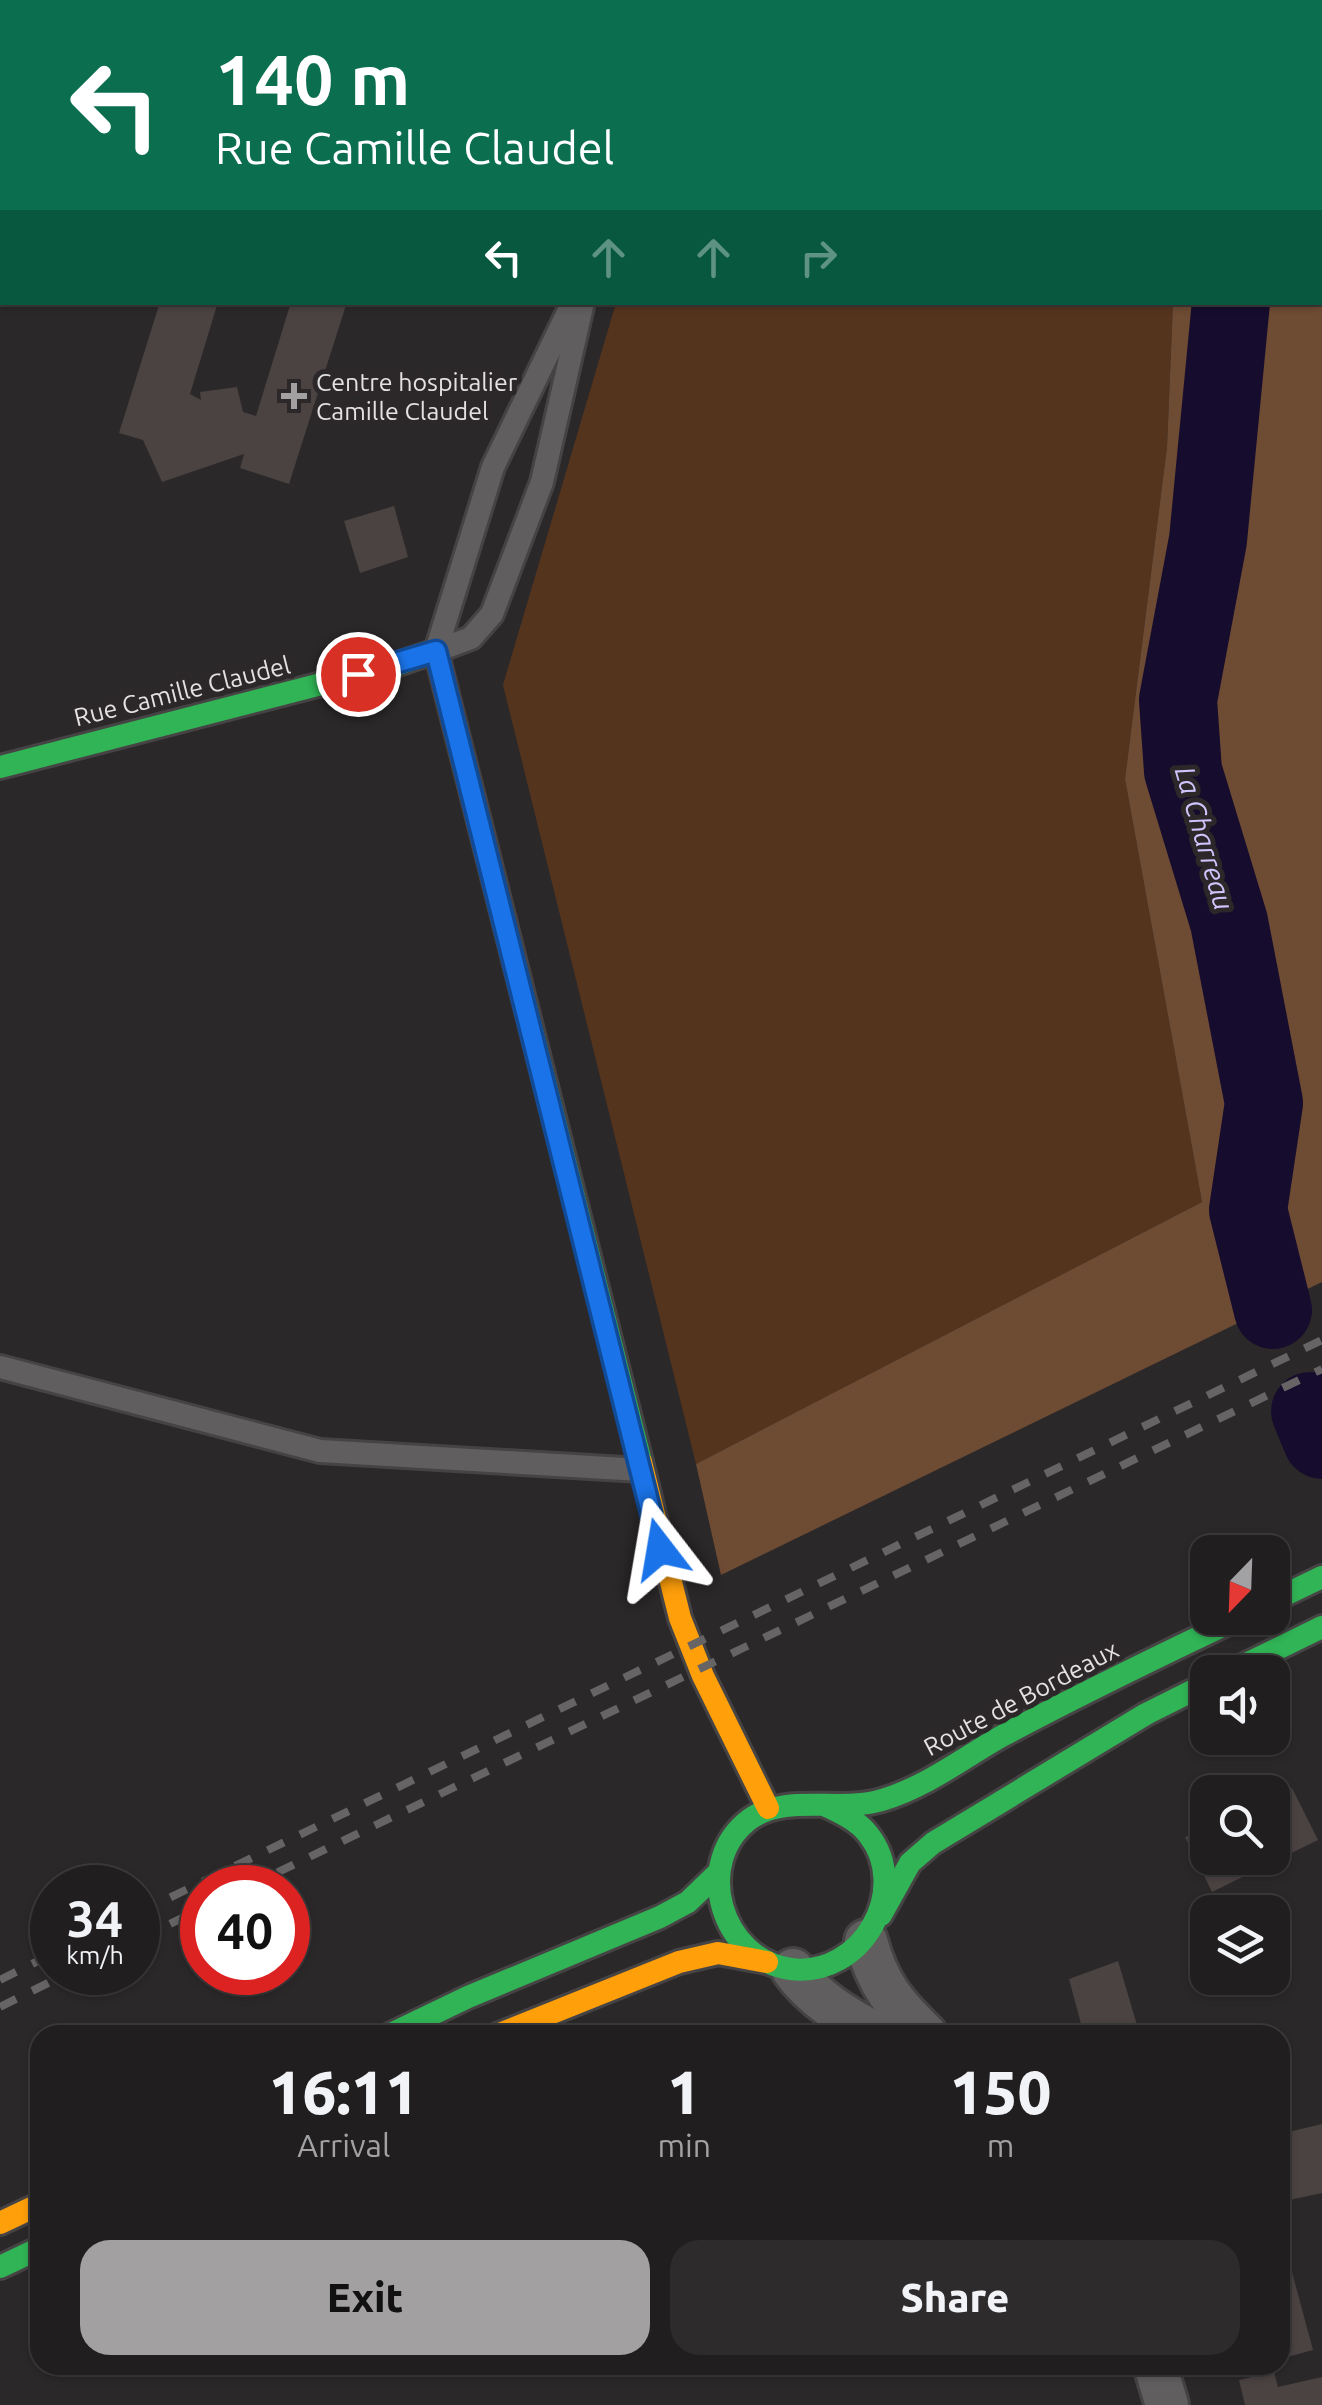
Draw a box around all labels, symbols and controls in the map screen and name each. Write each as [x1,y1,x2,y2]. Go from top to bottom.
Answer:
icon: left [50,40,180,170]
text: 140 m [215,40,410,118]
text: Rue Camille Claudel [215,122,614,173]
icon: left [476,230,531,285]
icon: ahead [581,230,636,285]
icon: ahead [686,230,741,285]
icon: right [791,230,846,285]
place label: Centre hospitalier Camille Claudel [316,368,518,425]
marker: Centre hospitalier Camille Claudel [281,383,307,409]
pin [316,632,401,717]
icon: arrive [331,647,386,702]
street label: Rue Camille Claudel [71,651,293,731]
water label: La Charreau [1170,763,1240,913]
position arrow [608,1497,712,1601]
north arrow [1190,1535,1290,1635]
map controls [1190,1535,1290,1995]
street label: Route de Bordeaux [919,1635,1123,1761]
button: sound [1190,1655,1290,1755]
button: search [1190,1775,1290,1875]
speed limit sign: 40 [180,1865,310,1995]
text: 34 [67,1890,123,1946]
button: layers [1190,1895,1290,1995]
text: km/h [66,1941,124,1969]
text: 16:11 [269,2058,419,2125]
text: 1 [667,2058,701,2125]
text: 150 [950,2058,1051,2125]
text: Arrival [297,2127,390,2163]
text: min [657,2127,711,2163]
text: m [987,2127,1014,2163]
button: Exit [80,2240,650,2355]
button: Share [670,2240,1240,2355]

